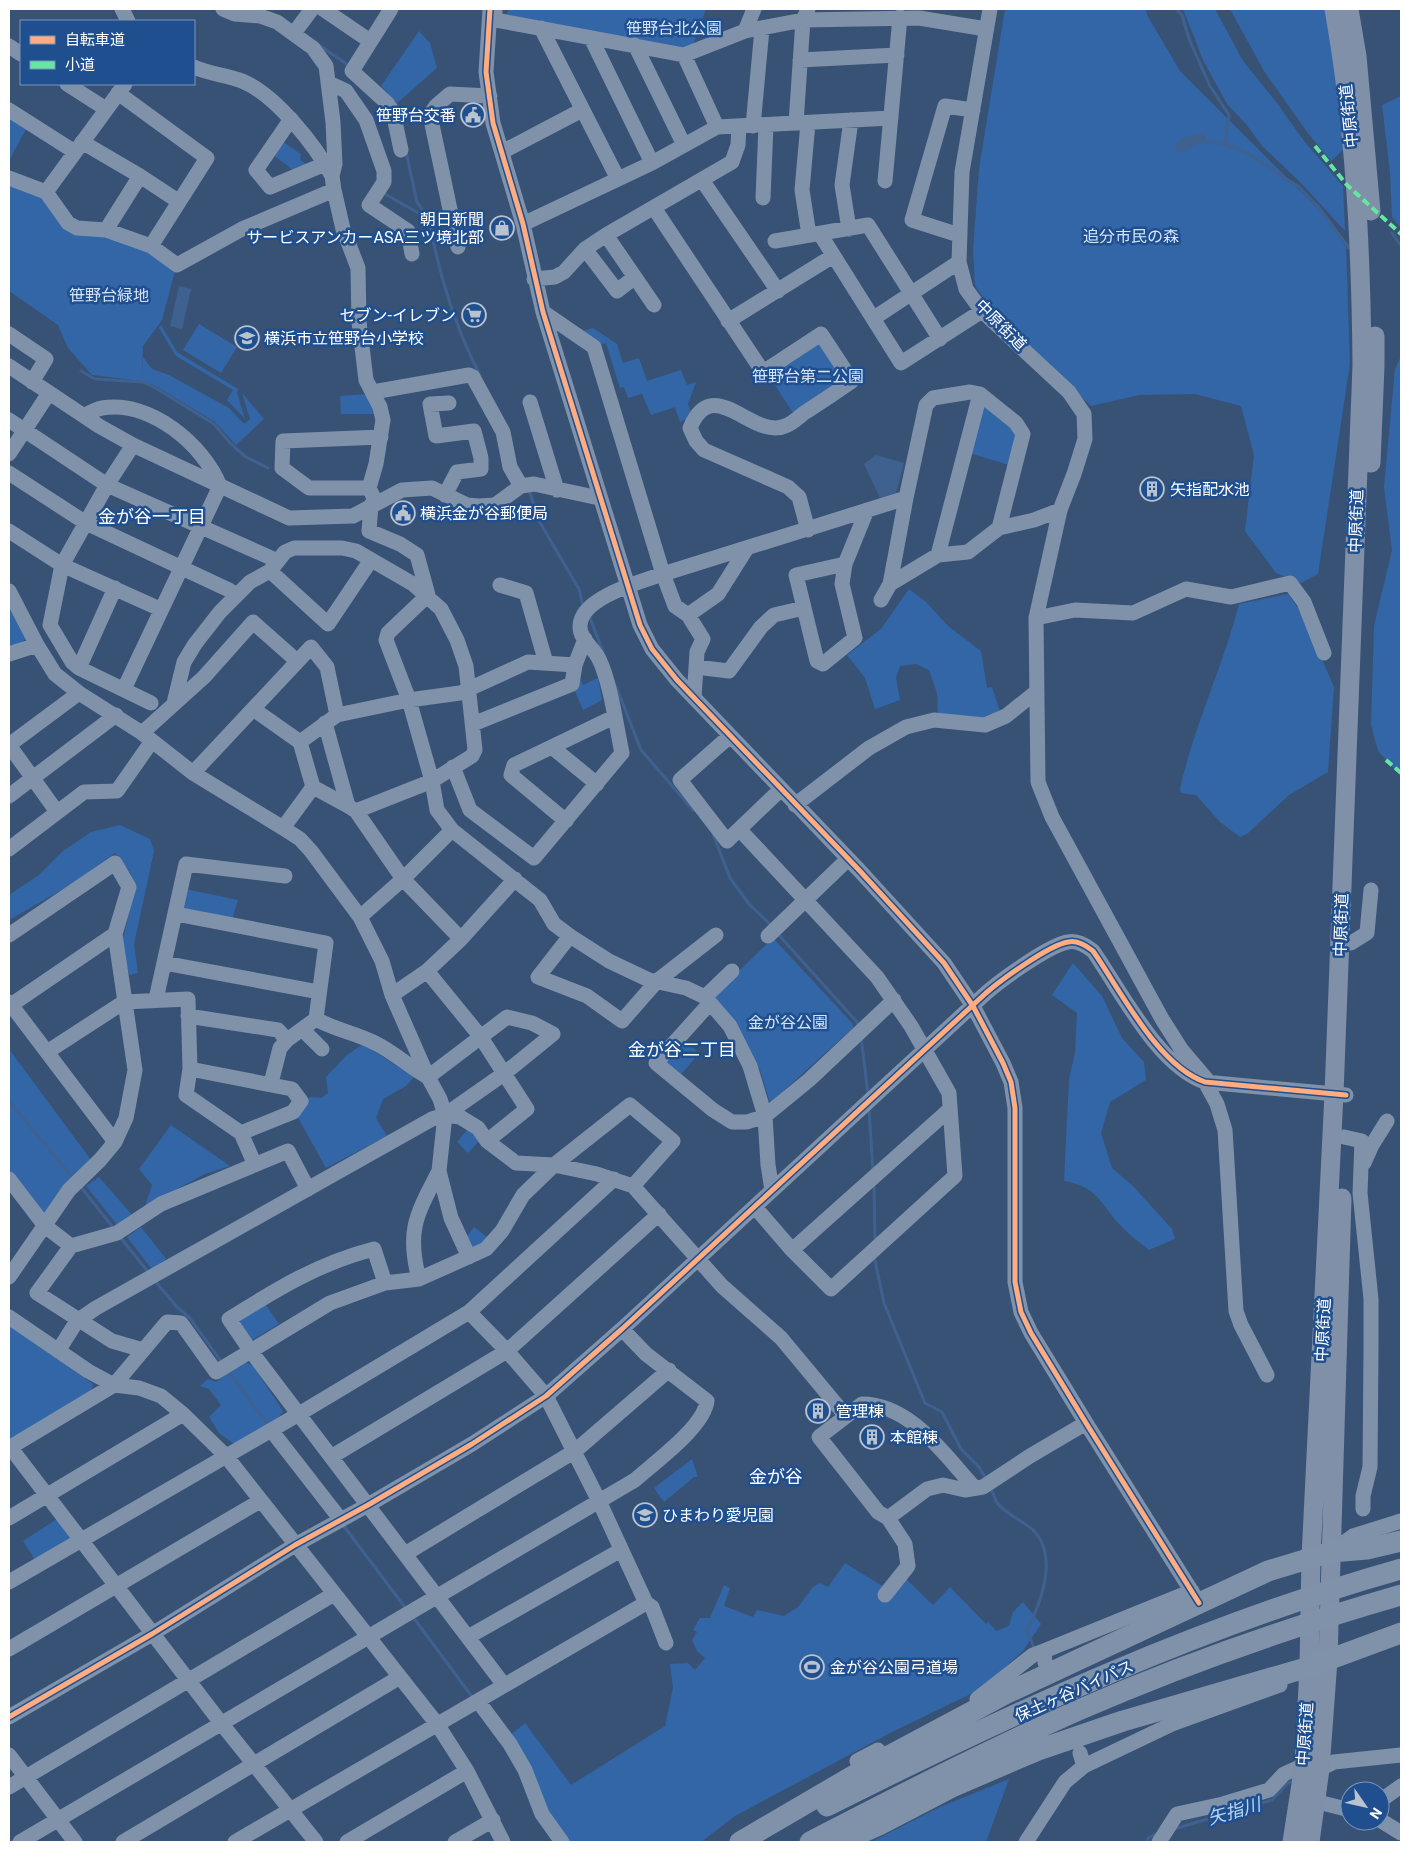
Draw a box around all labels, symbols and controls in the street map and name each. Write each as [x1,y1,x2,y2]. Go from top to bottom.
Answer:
park label: 笹野台北公園 [626,19,722,38]
legend [20,20,195,85]
text: 自転車道 [65,31,125,49]
text: 小道 [65,56,95,74]
street label: 中原街道 [1336,83,1362,149]
public building icon: 笹野台交番 [460,102,486,128]
place label: 笹野台交番 [376,106,456,125]
place label: 朝日新聞 サービスアンカーASA三ツ境北部 [246,210,484,247]
shop icon: 朝日新聞 サービスアンカーASA三ツ境北部 [489,215,515,241]
park label: 追分市民の森 [1083,227,1179,246]
park label: 笹野台緑地 [69,286,149,305]
street label: 中原街道 [972,296,1030,354]
supermarket icon: セブン-イレブン [461,302,487,328]
place label: セブン-イレブン [340,306,456,325]
school or university icon: 横浜市立笹野台小学校 [234,325,260,351]
place label: 横浜市立笹野台小学校 [264,329,424,348]
park label: 笹野台第二公園 [752,367,864,386]
building icon: 矢指配水池 [1139,476,1165,502]
place label: 矢指配水池 [1170,480,1250,499]
street label: 中原街道 [1345,489,1367,553]
public building icon: 横浜金が谷郵便局 [390,500,416,526]
place label: 横浜金が谷郵便局 [420,504,548,523]
district label: 金が谷一丁目 [98,506,206,527]
street label: 中原街道 [1330,893,1352,957]
park label: 金が谷公園 [748,1013,828,1032]
district label: 金が谷二丁目 [628,1039,736,1060]
street label: 中原街道 [1312,1298,1334,1362]
building icon: 管理棟 [805,1398,831,1424]
place label: 管理棟 [836,1402,884,1421]
building icon: 本館棟 [859,1424,885,1450]
place label: 本館棟 [890,1428,938,1447]
district label: 金が谷 [749,1466,803,1487]
school or university icon: ひまわり愛児園 [632,1502,658,1528]
place label: ひまわり愛児園 [662,1506,774,1525]
sports icon: 金が谷公園弓道場 [799,1654,825,1680]
street label: 保土ヶ谷バイパス [1012,1656,1136,1726]
place label: 金が谷公園弓道場 [830,1658,958,1677]
street label: 中原街道 [1293,1701,1317,1767]
north arrow [1340,1781,1390,1831]
water label: 矢指川 [1205,1793,1265,1829]
text: N [1366,1805,1385,1822]

